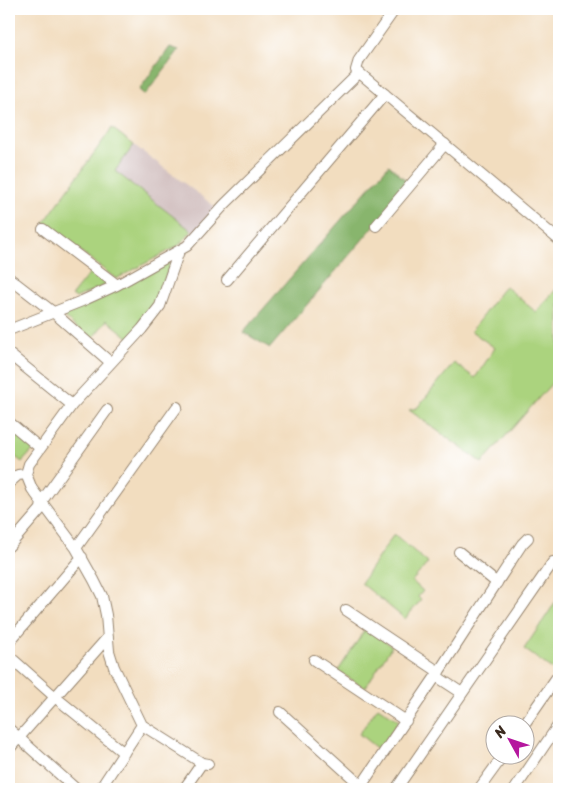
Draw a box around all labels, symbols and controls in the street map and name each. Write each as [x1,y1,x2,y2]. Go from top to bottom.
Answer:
north arrow [486,716,536,766]
text: N [487,720,513,744]

